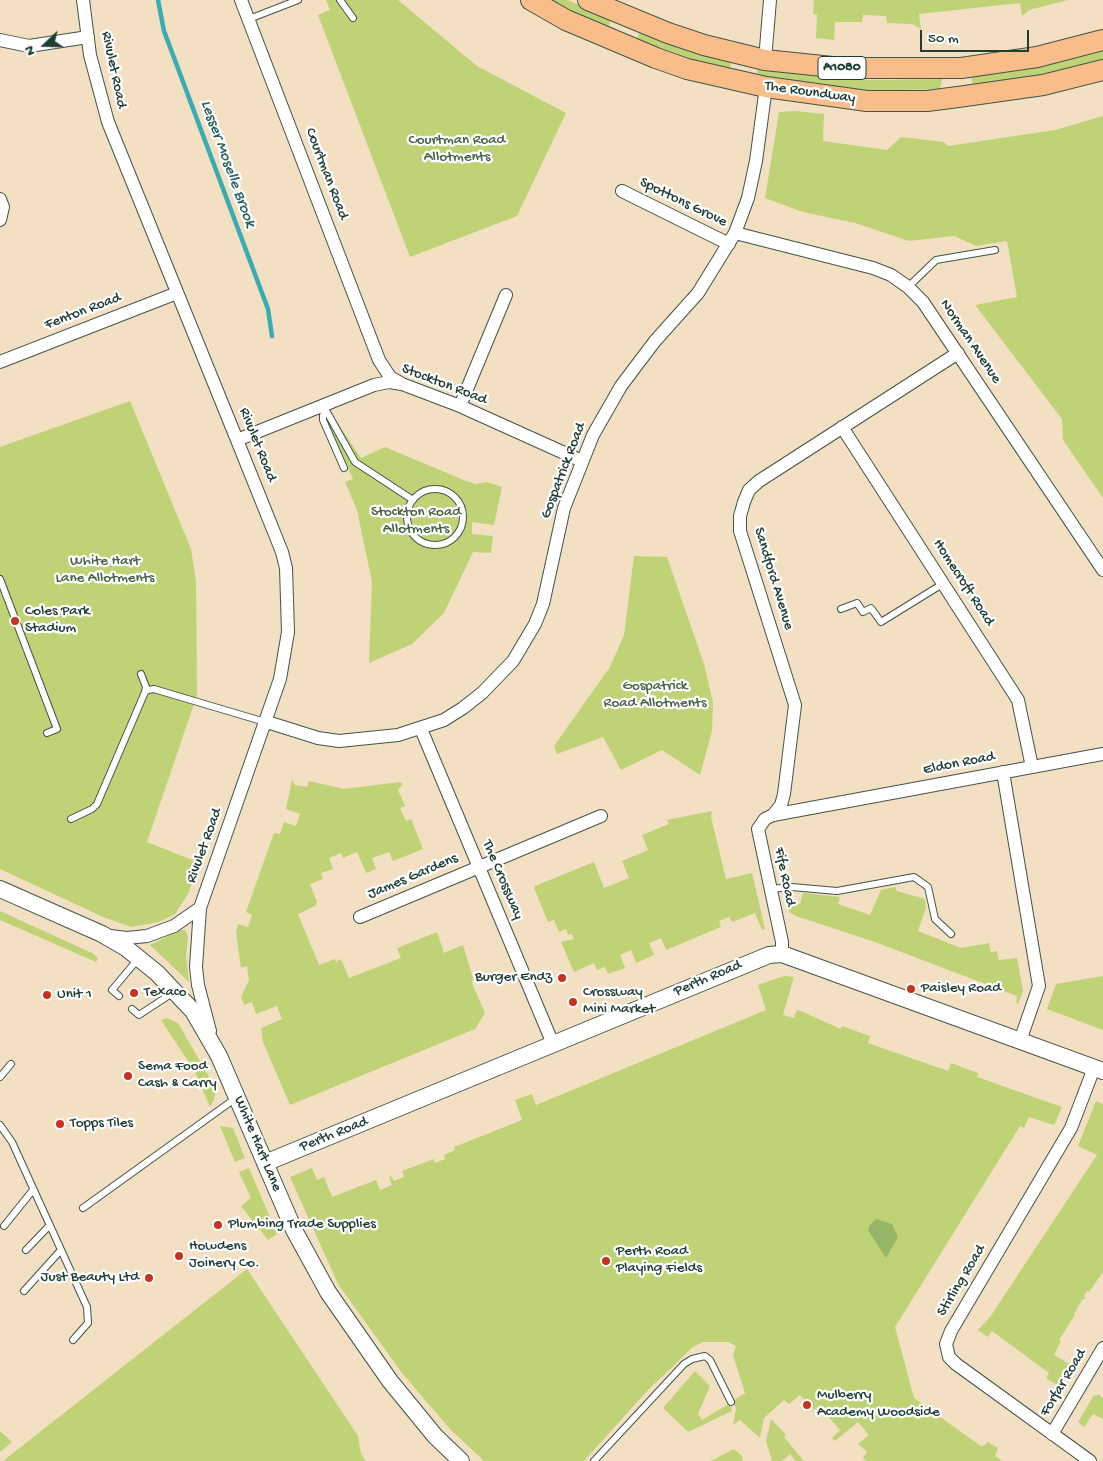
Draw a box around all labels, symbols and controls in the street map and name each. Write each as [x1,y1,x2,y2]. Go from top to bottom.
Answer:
north arrow [20,20,70,70]
scale bar [923,20,1032,52]
street label: Rivulet Road [96,30,130,110]
text: 50 m [928,30,959,48]
text: N [21,43,40,58]
road number: A1080 [818,56,866,80]
street label: The Roundway [764,78,856,108]
water label: Lesser Moselle Brook [195,98,259,230]
street label: Courtman Road [300,126,352,222]
park label: Courtman Road Allotments [409,132,505,167]
street label: Spottons Grove [636,174,730,232]
street label: Fenton Road [42,289,124,335]
street label: Norman Avenue [935,296,1005,388]
street label: Stockton Road [399,360,489,410]
street label: Rivulet Road [234,405,280,485]
street label: Gospatrick Road [537,421,591,521]
park label: Stockton Road Allotments [371,504,461,539]
street label: Sandford Avenue [749,526,797,632]
street label: Homecroft Road [928,536,998,630]
park label: White Hart Lane Allotments [56,553,154,588]
place label: Coles Park Stadium [25,603,90,638]
marker: Coles Park Stadium [9,615,21,627]
park label: Gospatrick Road Allotments [604,678,706,713]
street label: Eldon Road [922,748,996,780]
street label: Rivulet Road [183,806,227,886]
street label: The Crossway [477,837,527,923]
street label: Fife Road [769,846,799,908]
street label: James Gardens [365,850,461,904]
street label: Perth Road [671,957,745,1001]
place label: Burger Endz [475,969,552,987]
marker: Burger Endz [556,972,568,984]
place label: Paisley Road [921,980,1001,998]
marker: Paisley Road [905,983,917,995]
place label: Texaco [144,984,187,1002]
place label: Crossway Mini Market [583,984,655,1019]
place label: Unit 1 [57,986,92,1004]
marker: Texaco [128,987,140,999]
marker: Unit 1 [41,989,53,1001]
marker: Crossway Mini Market [567,996,579,1008]
place label: Sema Food Cash & Carry [138,1058,217,1093]
marker: Sema Food Cash & Carry [122,1070,134,1082]
street label: White Hart Lane [229,1094,285,1194]
street label: Perth Road [297,1113,371,1157]
place label: Topps Tiles [70,1115,133,1133]
marker: Topps Tiles [54,1118,66,1130]
place label: Plumbing Trade Supplies [228,1216,376,1234]
marker: Plumbing Trade Supplies [212,1219,224,1231]
place label: Howdens Joinery Co. [189,1238,260,1273]
street label: Stirling Road [934,1242,990,1320]
place label: Perth Road Playing Fields [616,1243,702,1278]
marker: Howdens Joinery Co. [173,1250,185,1262]
marker: Perth Road Playing Fields [600,1255,612,1267]
place label: Just Beauty Ltd [41,1269,139,1287]
marker: Just Beauty Ltd [143,1272,155,1284]
street label: Forfar Road [1037,1346,1091,1420]
place label: Mulberry Academy Woodside [817,1387,940,1422]
marker: Mulberry Academy Woodside [801,1399,813,1411]

